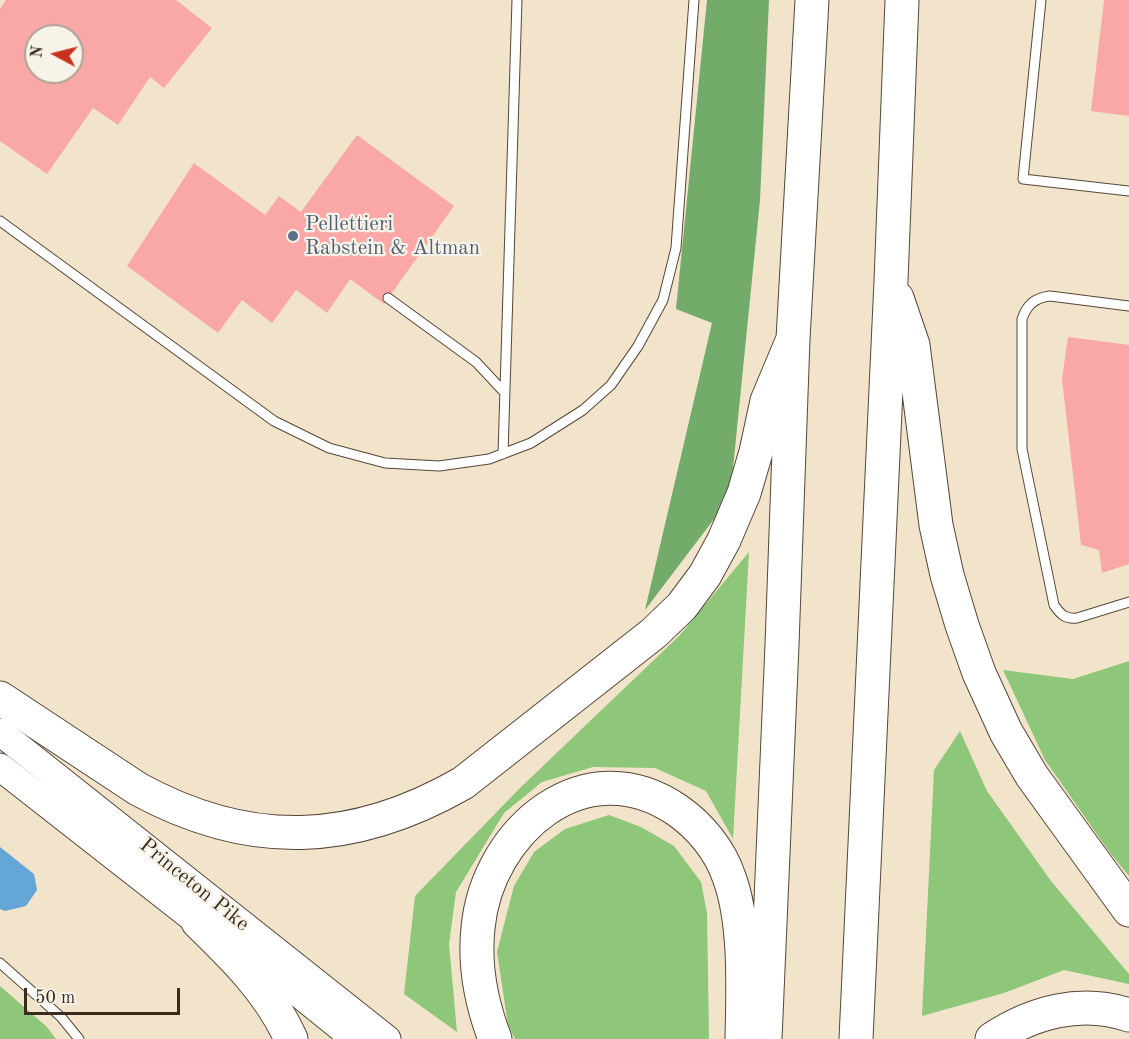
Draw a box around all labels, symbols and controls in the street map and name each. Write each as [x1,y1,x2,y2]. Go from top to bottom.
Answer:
north arrow [24,24,84,84]
text: N [29,45,47,59]
place label: Pellettieri Rabstein & Altman [305,211,480,261]
marker: Pellettieri Rabstein & Altman [286,229,300,243]
street label: Princeton Pike [134,833,254,937]
scale bar [27,976,183,1014]
text: 50 m [35,989,75,1007]

